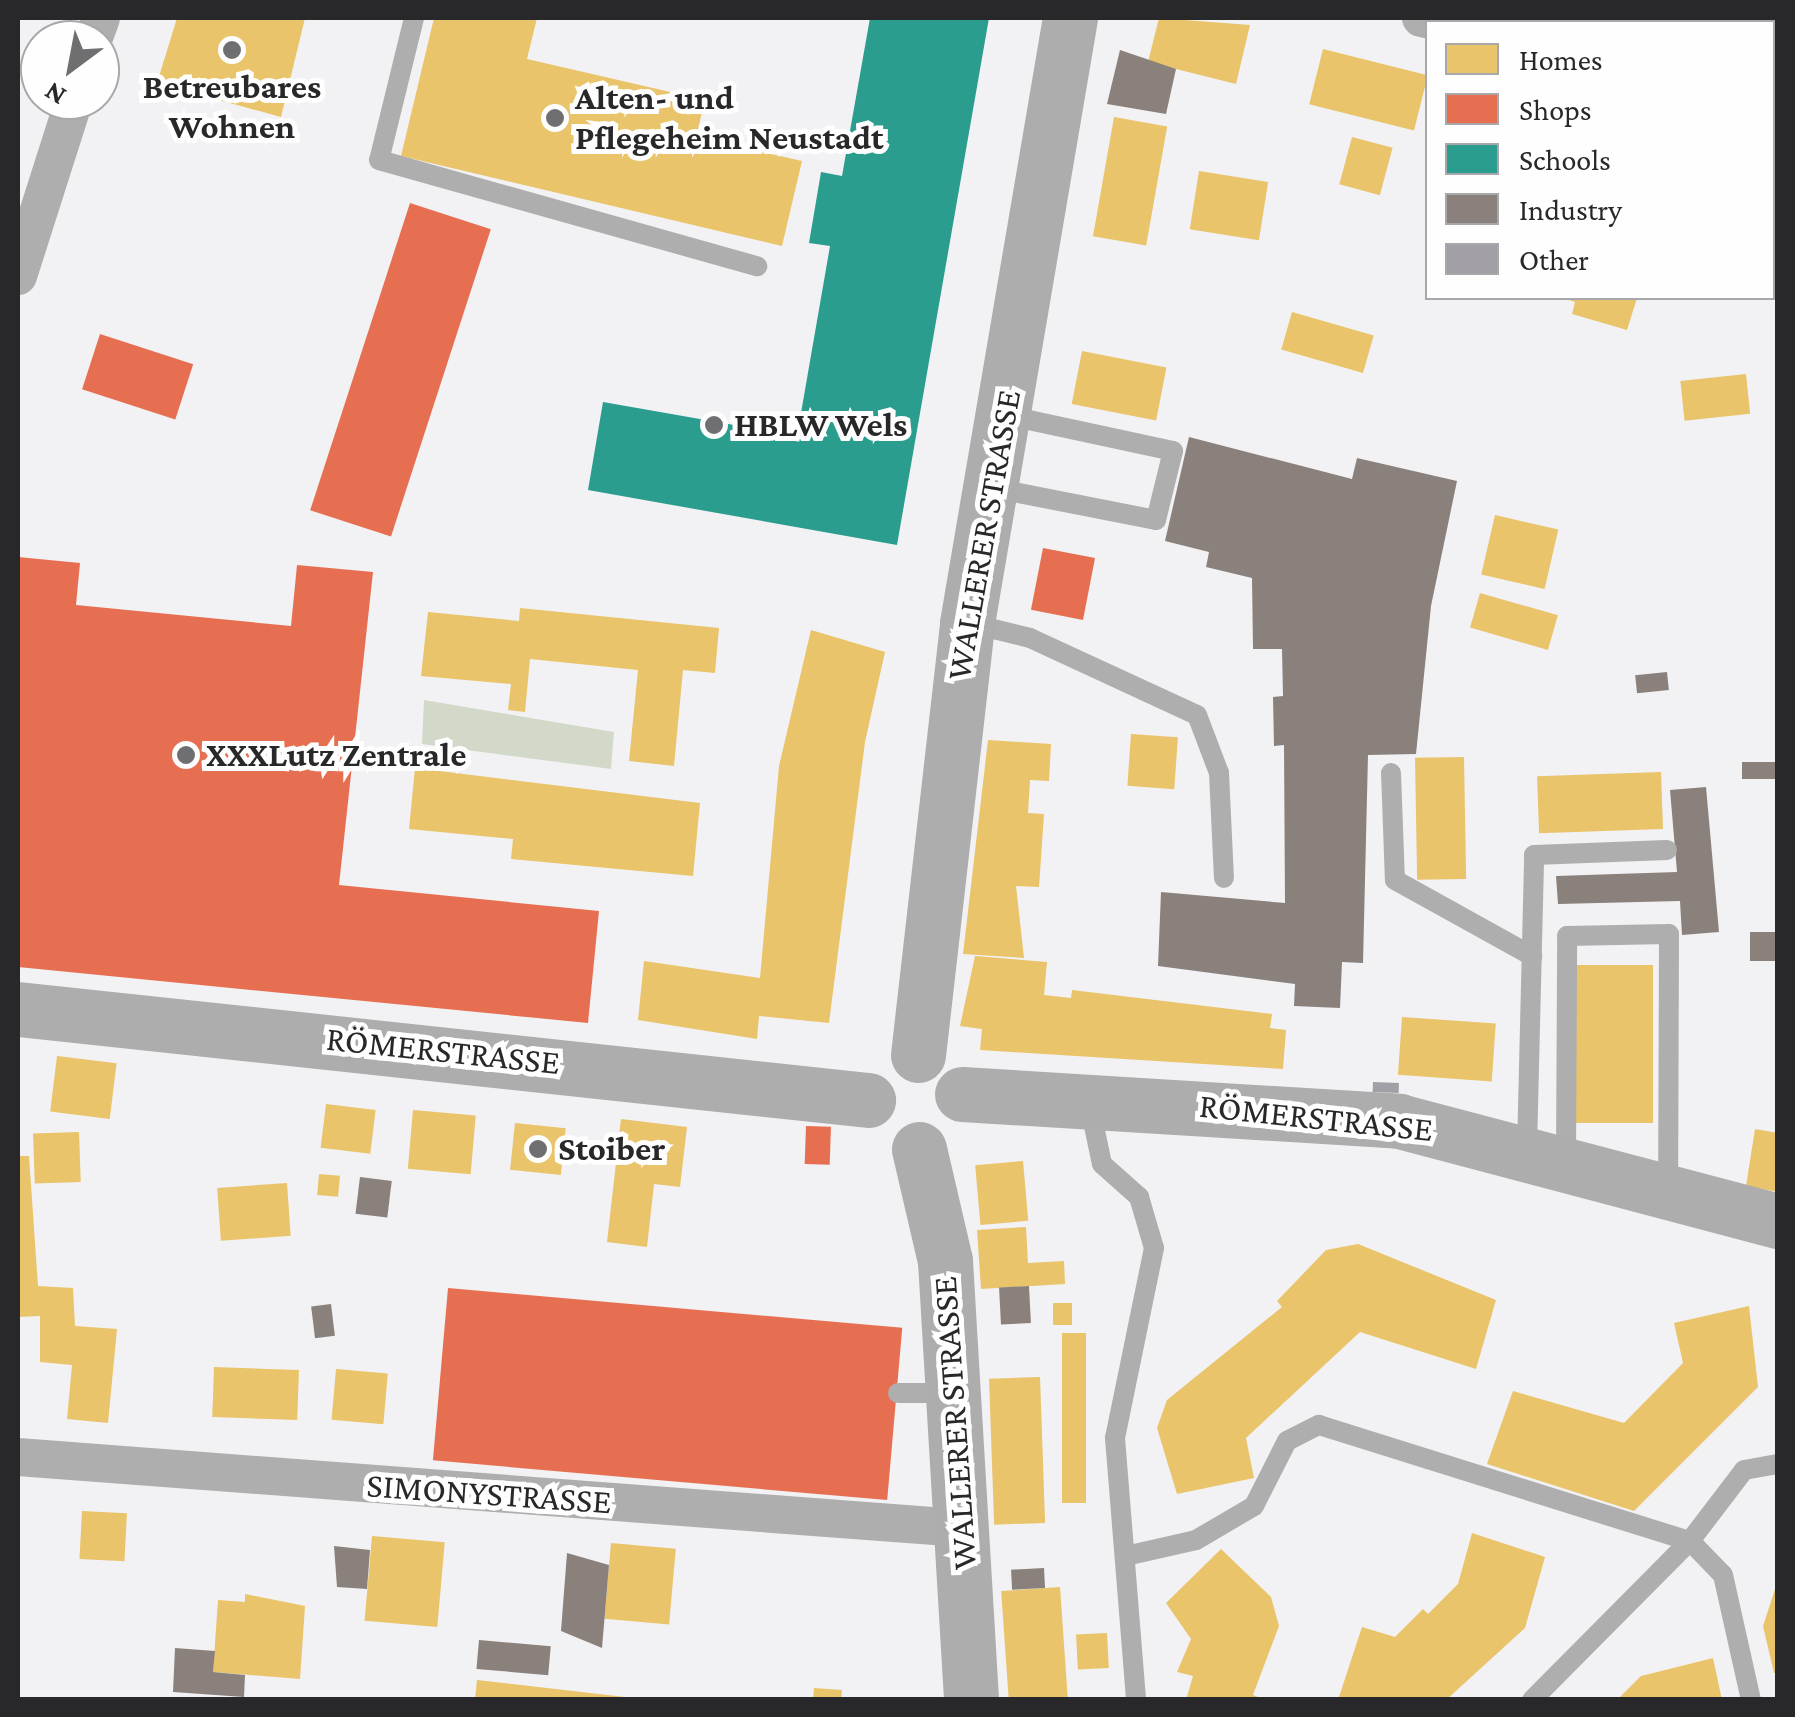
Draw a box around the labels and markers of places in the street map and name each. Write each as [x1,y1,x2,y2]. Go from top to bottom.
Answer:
marker: Betreubares Wohnen [221,39,243,61]
place label: Betreubares Wohnen [143,66,321,148]
place label: Alten- und Pflegeheim Neustadt [575,77,884,159]
marker: Alten- und Pflegeheim Neustadt [544,107,566,129]
place label: HBLW Wels [734,404,907,446]
marker: HBLW Wels [703,414,725,436]
place label: XXXLutz Zentrale [206,734,466,776]
marker: XXXLutz Zentrale [175,744,197,766]
place label: Stoiber [558,1128,665,1170]
marker: Stoiber [527,1138,549,1160]

